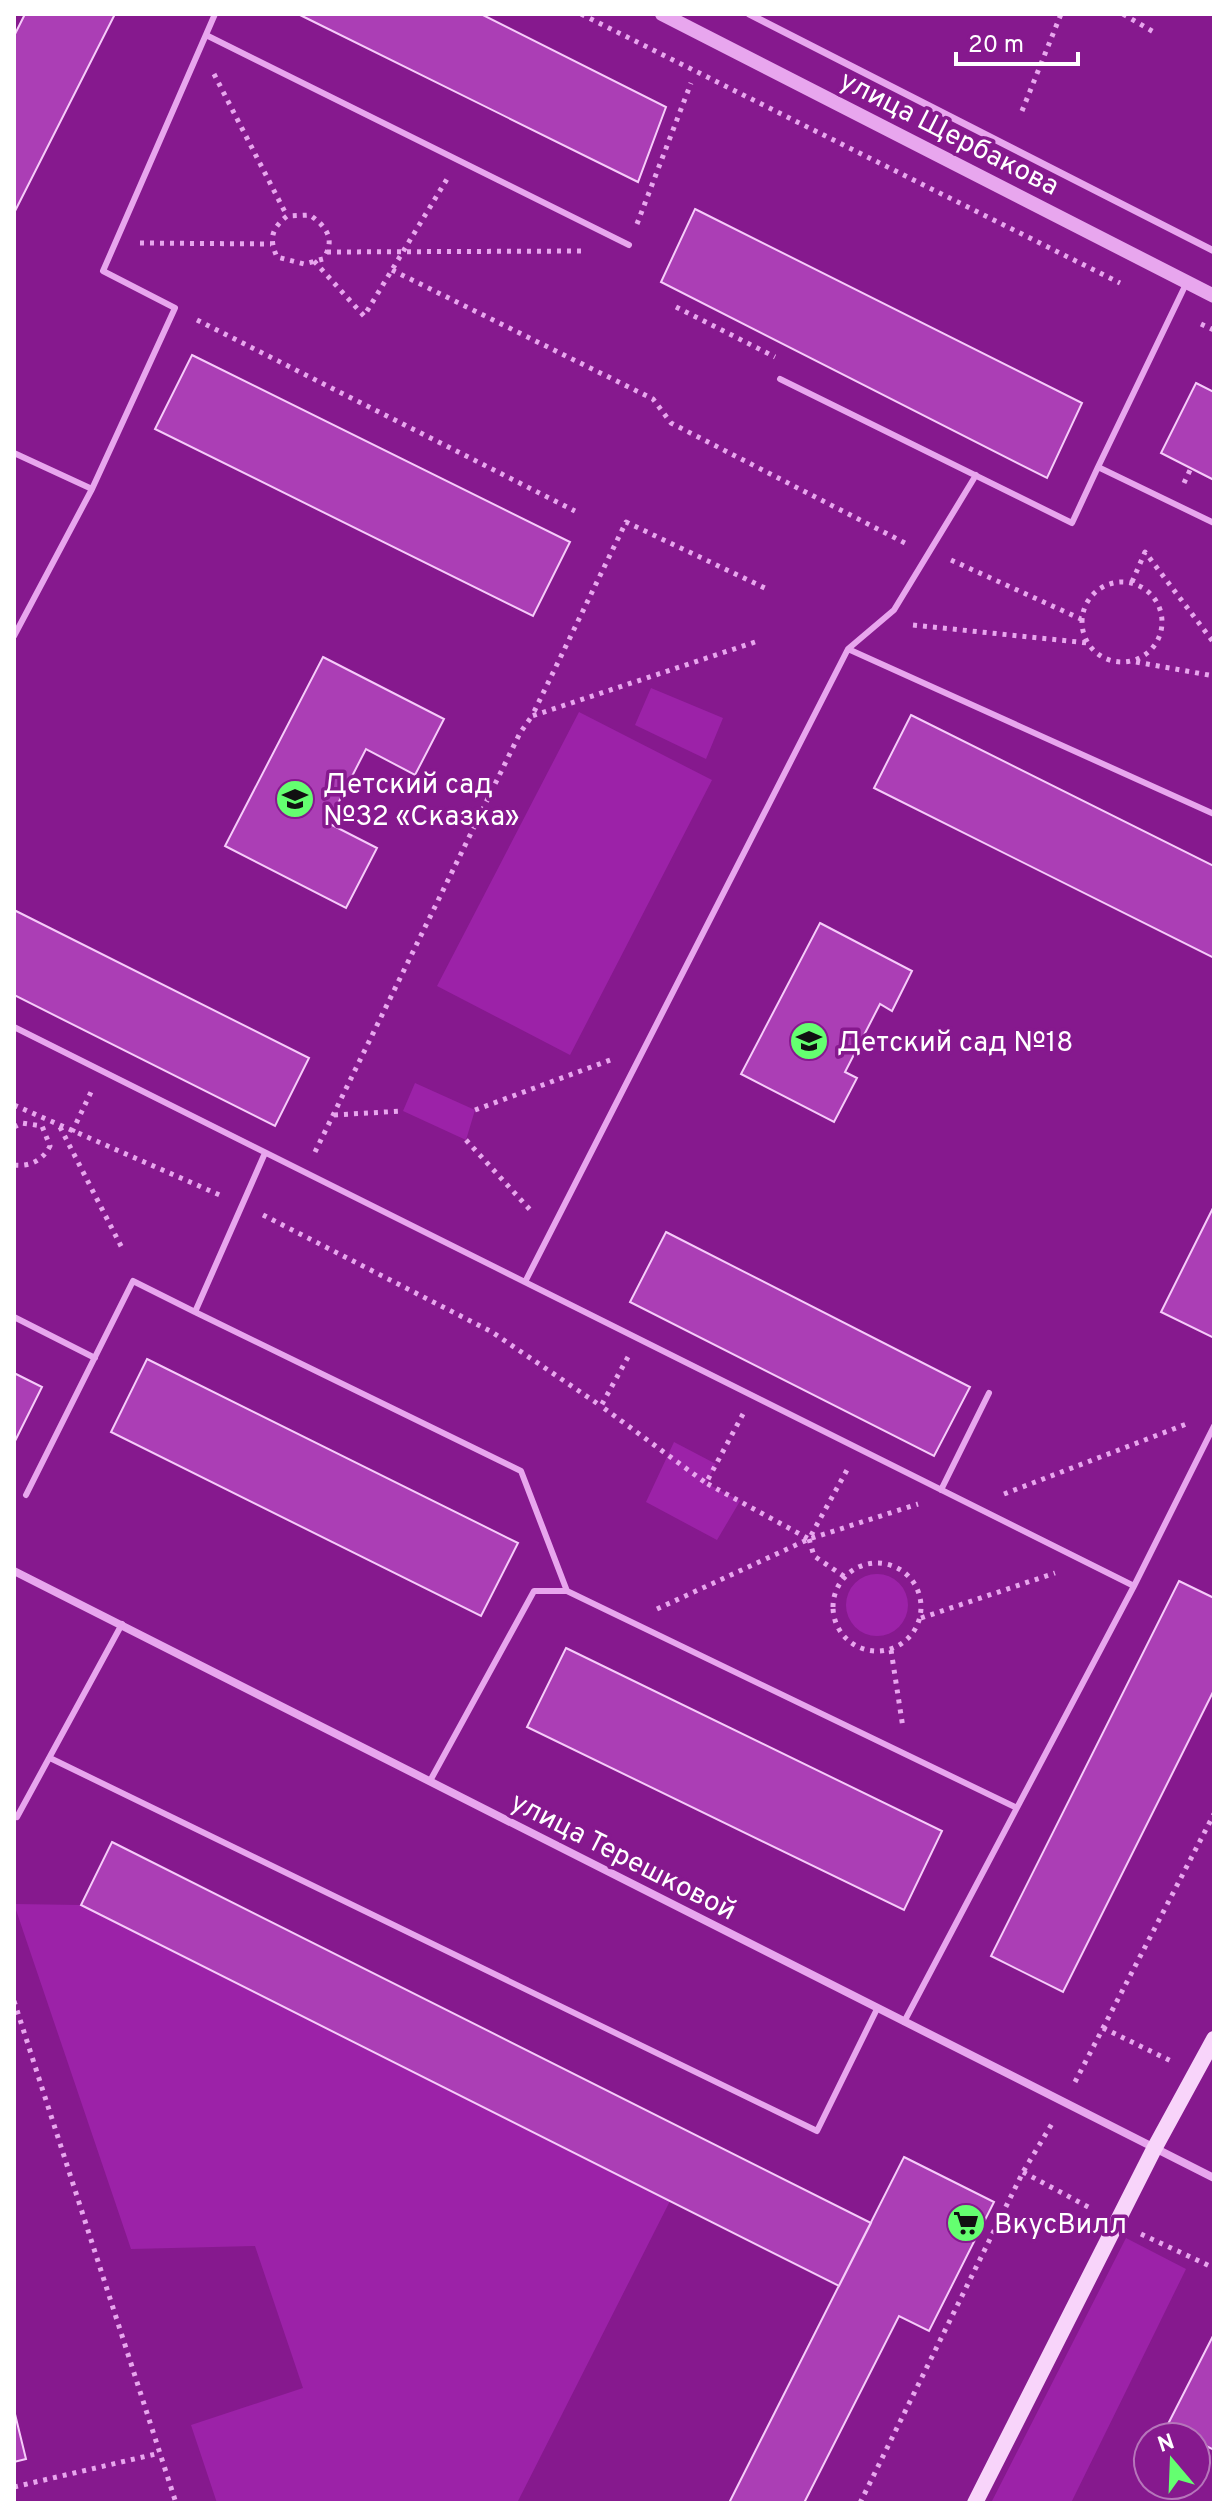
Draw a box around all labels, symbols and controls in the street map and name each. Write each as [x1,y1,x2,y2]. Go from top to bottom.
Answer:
scale bar [956,16,1078,66]
text: 20 m [968,31,1024,61]
street label: улица Щербакова [833,64,1065,206]
place label: Детский сад №32 «Сказка» [323,768,519,836]
school or university icon: Детский сад №32 «Сказка» [274,778,316,820]
school or university icon: Детский сад №18 [788,1020,830,1062]
place label: Детский сад №18 [837,1026,1073,1062]
street label: улица Терешковой [504,1785,742,1930]
supermarket icon: ВкусВилл [945,2202,987,2244]
place label: ВкусВилл [994,2208,1127,2244]
north arrow [1132,2421,1212,2501]
text: N [1154,2429,1178,2460]

